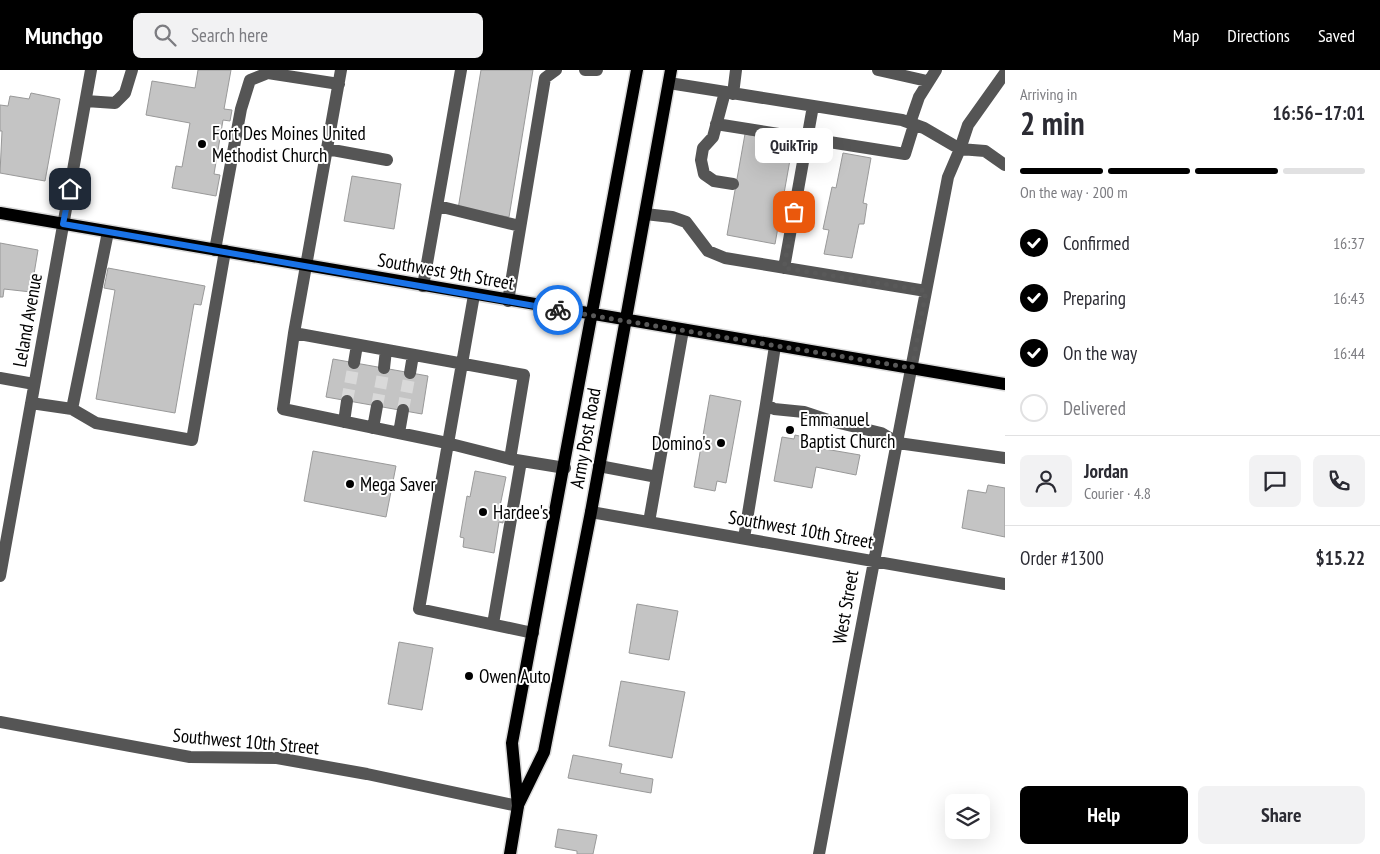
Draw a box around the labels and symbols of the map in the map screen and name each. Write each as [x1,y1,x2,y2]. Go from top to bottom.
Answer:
place label: Fort Des Moines United Methodist Church [212,121,366,167]
callout: QuikTrip [755,127,833,162]
marker: Fort Des Moines United Methodist Church [196,138,208,150]
pin [49,168,91,210]
pin [773,191,815,233]
street label: Southwest 9th Street [376,247,517,295]
street label: Leland Avenue [7,271,47,369]
courier [533,285,583,335]
street label: Army Post Road [564,386,606,490]
place label: Emmanuel Baptist Church [800,407,895,453]
marker: Emmanuel Baptist Church [784,424,796,436]
place label: Domino's [652,431,711,455]
marker: Domino's [715,437,727,449]
place label: Mega Saver [360,472,437,496]
marker: Mega Saver [344,478,356,490]
place label: Hardee's [493,500,548,524]
street label: Southwest 10th Street [727,504,876,554]
marker: Hardee's [477,506,489,518]
street label: West Street [827,567,863,646]
place label: Owen Auto [479,664,551,688]
marker: Owen Auto [463,670,475,682]
street label: Southwest 10th Street [172,723,321,759]

